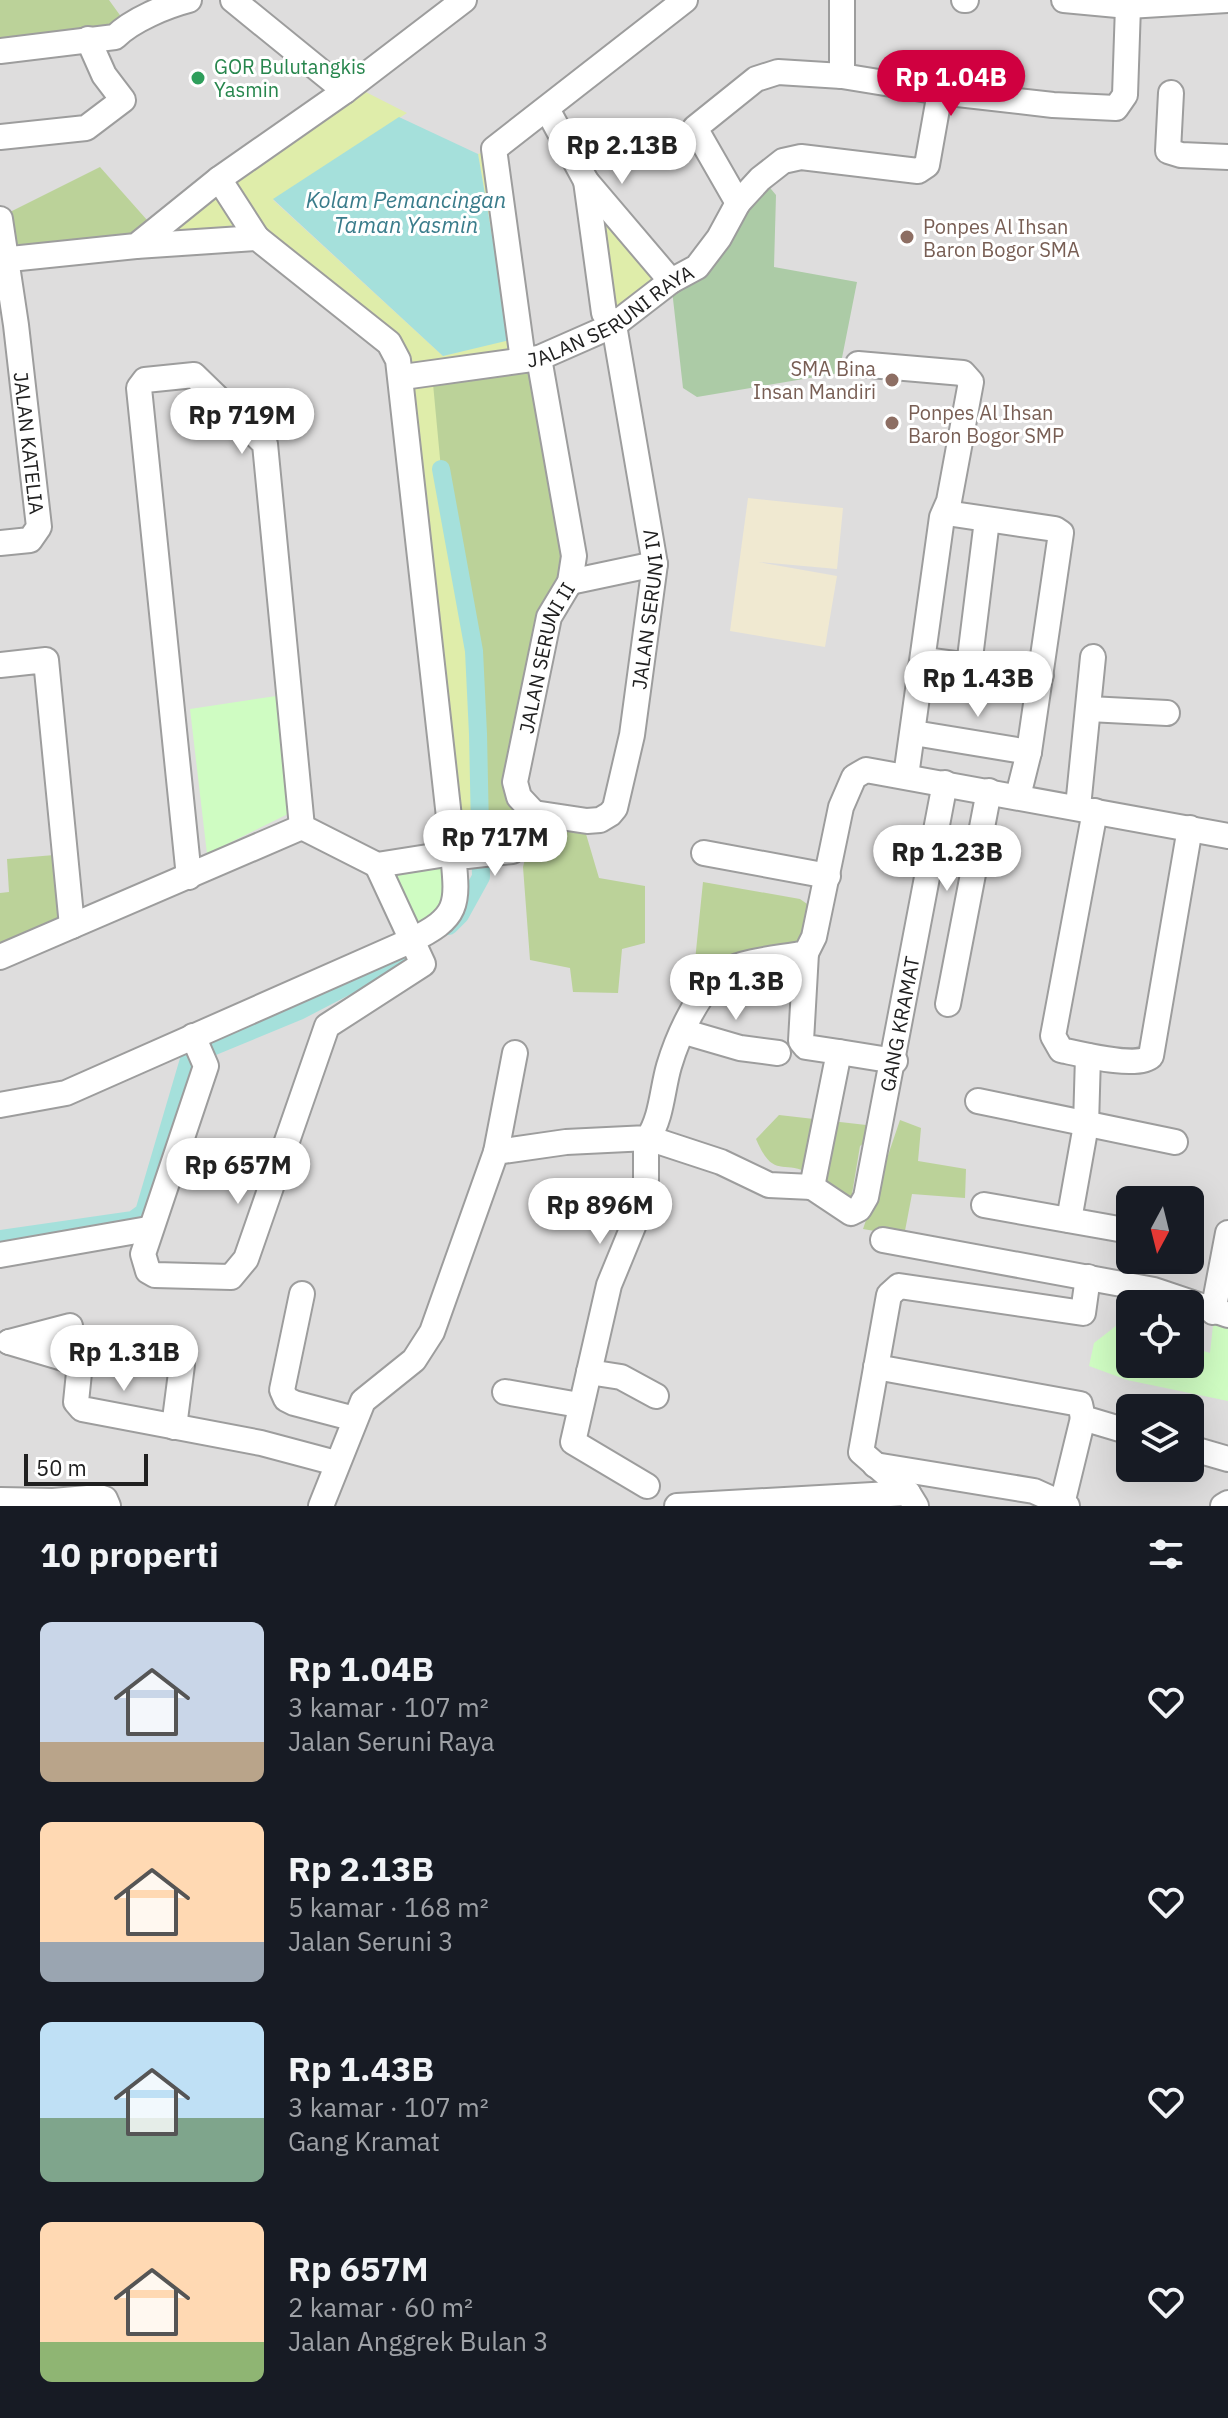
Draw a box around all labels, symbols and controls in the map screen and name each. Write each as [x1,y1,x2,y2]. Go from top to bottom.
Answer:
pin: Rp 1.04B [868,50,1034,118]
place label: GOR Bulutangkis Yasmin [214,53,366,103]
text: Rp 1.04B [895,59,1007,93]
marker: GOR Bulutangkis Yasmin [189,69,207,87]
pin: Rp 2.13B [539,118,705,186]
text: Rp 2.13B [566,127,678,161]
water label: Kolam Pemancingan Taman Yasmin [306,185,506,239]
place label: Ponpes Al Ihsan Baron Bogor SMA [923,213,1080,263]
marker: Ponpes Al Ihsan Baron Bogor SMA [898,228,916,246]
street label: JALAN SERUNI RAYA [525,258,698,373]
place label: SMA Bina Insan Mandiri [753,355,876,405]
street label: JALAN KATELIA [8,370,51,516]
marker: SMA Bina Insan Mandiri [883,371,901,389]
pin: Rp 719M [168,388,316,456]
text: Rp 719M [188,397,296,431]
place label: Ponpes Al Ihsan Baron Bogor SMP [908,399,1064,449]
marker: Ponpes Al Ihsan Baron Bogor SMP [883,414,901,432]
street label: JALAN SERUNI IV [625,527,669,691]
street label: JALAN SERUNI II [512,577,581,736]
pin: Rp 1.43B [895,651,1061,719]
text: Rp 1.43B [922,660,1034,694]
pin: Rp 717M [421,810,569,878]
text: Rp 717M [441,819,549,853]
pin: Rp 1.23B [864,825,1030,893]
text: Rp 1.23B [891,834,1003,868]
pin: Rp 1.3B [662,954,810,1022]
street label: GANG KRAMAT [873,954,925,1094]
text: Rp 1.3B [688,963,784,997]
pin: Rp 657M [164,1138,312,1206]
text: Rp 657M [184,1147,292,1181]
pin: Rp 896M [526,1178,674,1246]
north arrow [1116,1186,1204,1274]
map controls [1116,1186,1204,1482]
text: Rp 896M [546,1187,654,1221]
button: locate [1116,1290,1204,1378]
pin: Rp 1.31B [41,1325,207,1393]
text: Rp 1.31B [68,1334,180,1368]
button: layers [1116,1394,1204,1482]
scale bar [24,1450,148,1486]
text: 50 m [36,1453,87,1482]
text: 10 properti [40,1532,219,1576]
icon: filters [1144,1532,1188,1576]
text: Rp 1.04B [288,1646,434,1690]
icon: home [104,1654,200,1750]
icon: heart [1144,1680,1188,1724]
text: 3 kamar · 107 m² [288,1690,489,1724]
text: Jalan Seruni Raya [288,1724,495,1758]
text: Rp 2.13B [288,1846,434,1890]
icon: home [104,1854,200,1950]
icon: heart [1144,1880,1188,1924]
text: 5 kamar · 168 m² [288,1890,489,1924]
text: Jalan Seruni 3 [288,1924,454,1958]
text: Rp 1.43B [288,2046,434,2090]
icon: home [104,2054,200,2150]
icon: heart [1144,2080,1188,2124]
text: 3 kamar · 107 m² [288,2090,489,2124]
text: Gang Kramat [288,2124,440,2158]
text: Rp 657M [288,2246,429,2290]
icon: home [104,2254,200,2350]
icon: heart [1144,2280,1188,2324]
text: 2 kamar · 60 m² [288,2290,473,2324]
text: Jalan Anggrek Bulan 3 [288,2324,549,2358]

